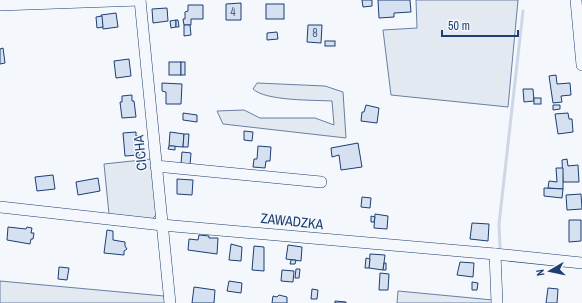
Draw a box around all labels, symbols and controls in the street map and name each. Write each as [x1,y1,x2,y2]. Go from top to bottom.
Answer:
house number: 4 [230,4,236,20]
scale bar [442,12,518,38]
text: 50 m [448,18,470,34]
house number: 8 [312,25,318,41]
street label: CICHA [129,134,151,172]
street label: ZAWADZKA [260,209,325,233]
north arrow [530,251,570,291]
text: N [533,268,548,277]

